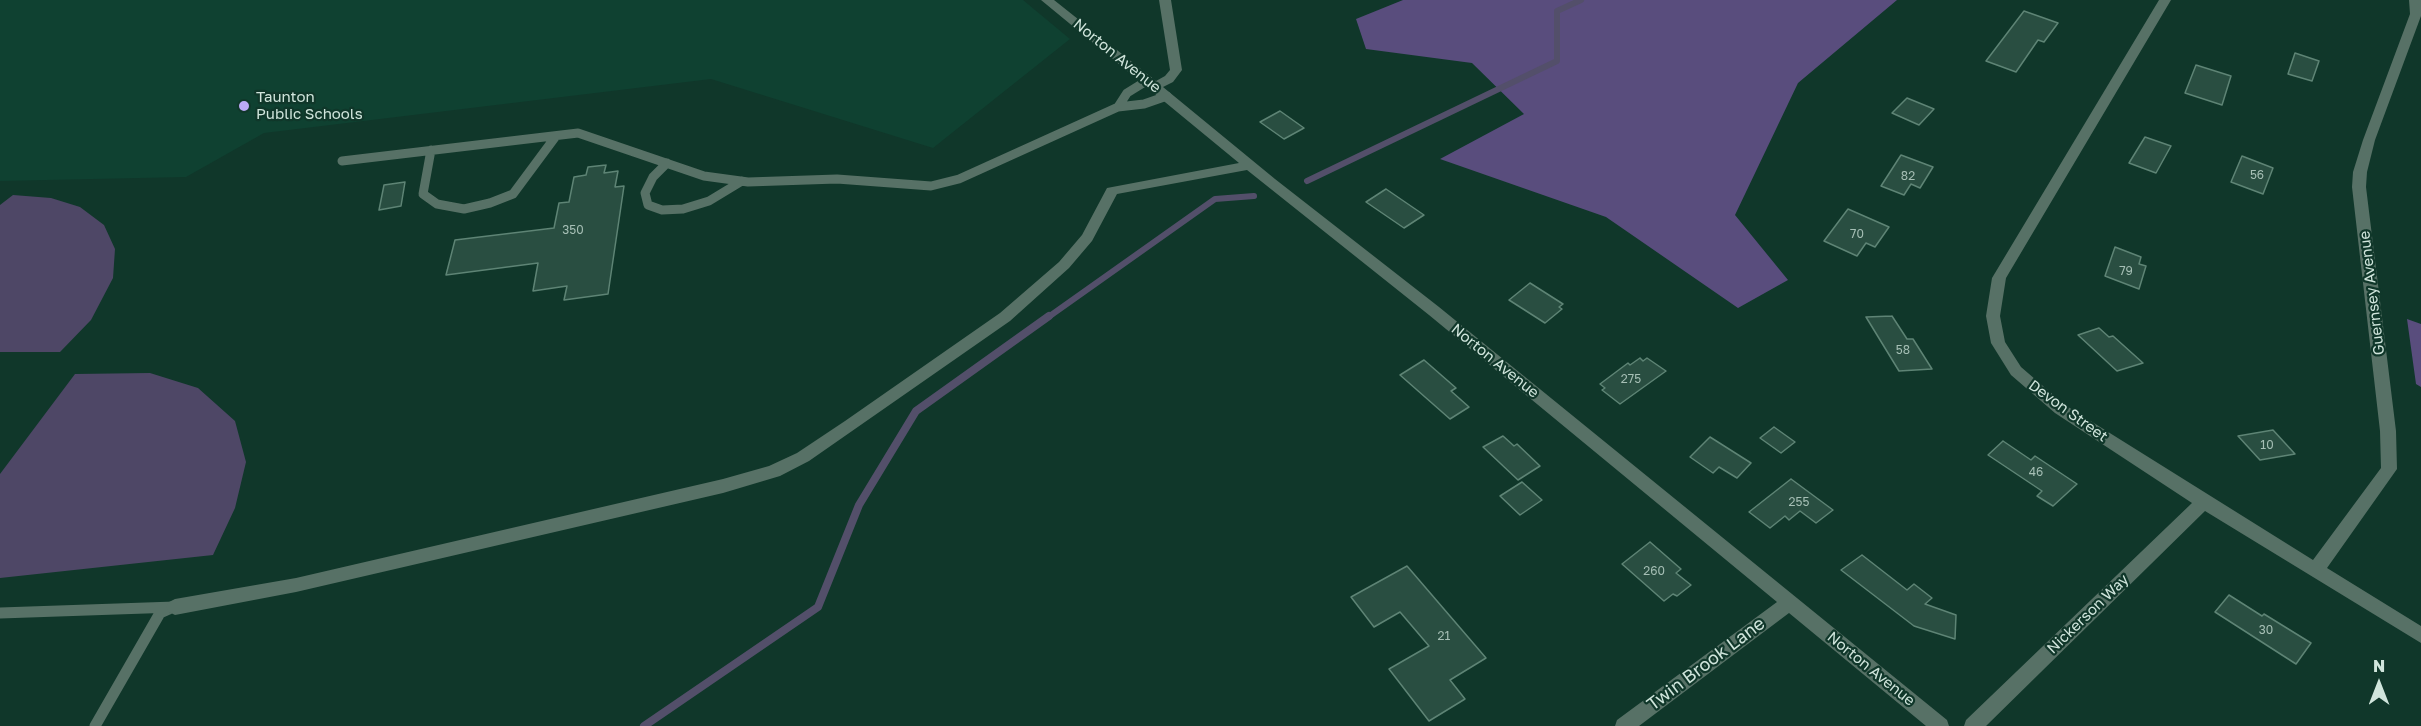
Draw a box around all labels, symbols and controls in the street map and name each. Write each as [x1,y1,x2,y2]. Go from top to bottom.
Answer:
street label: Norton Avenue [1070,15,1164,97]
place label: Taunton Public Schools [256,88,363,123]
marker: Taunton Public Schools [237,99,251,113]
house number: 56 [2250,168,2264,182]
house number: 82 [1901,169,1915,183]
house number: 350 [562,223,584,237]
house number: 70 [1850,227,1864,241]
street label: Guernsey Avenue [2355,230,2389,356]
house number: 79 [2119,264,2133,278]
street label: Norton Avenue [1448,320,1542,402]
house number: 58 [1896,343,1910,357]
house number: 275 [1621,372,1641,386]
street label: Devon Street [2025,376,2111,446]
house number: 10 [2260,438,2274,452]
house number: 46 [2029,465,2043,479]
house number: 255 [1789,495,1809,509]
house number: 260 [1643,564,1665,578]
street label: Nickerson Way [2043,570,2133,658]
street label: Twin Brook Lane [1643,613,1769,715]
house number: 30 [2259,623,2273,637]
street label: Norton Avenue [1824,628,1918,710]
house number: 21 [1438,629,1450,643]
north arrow [2349,654,2409,714]
text: N [2373,656,2385,676]

